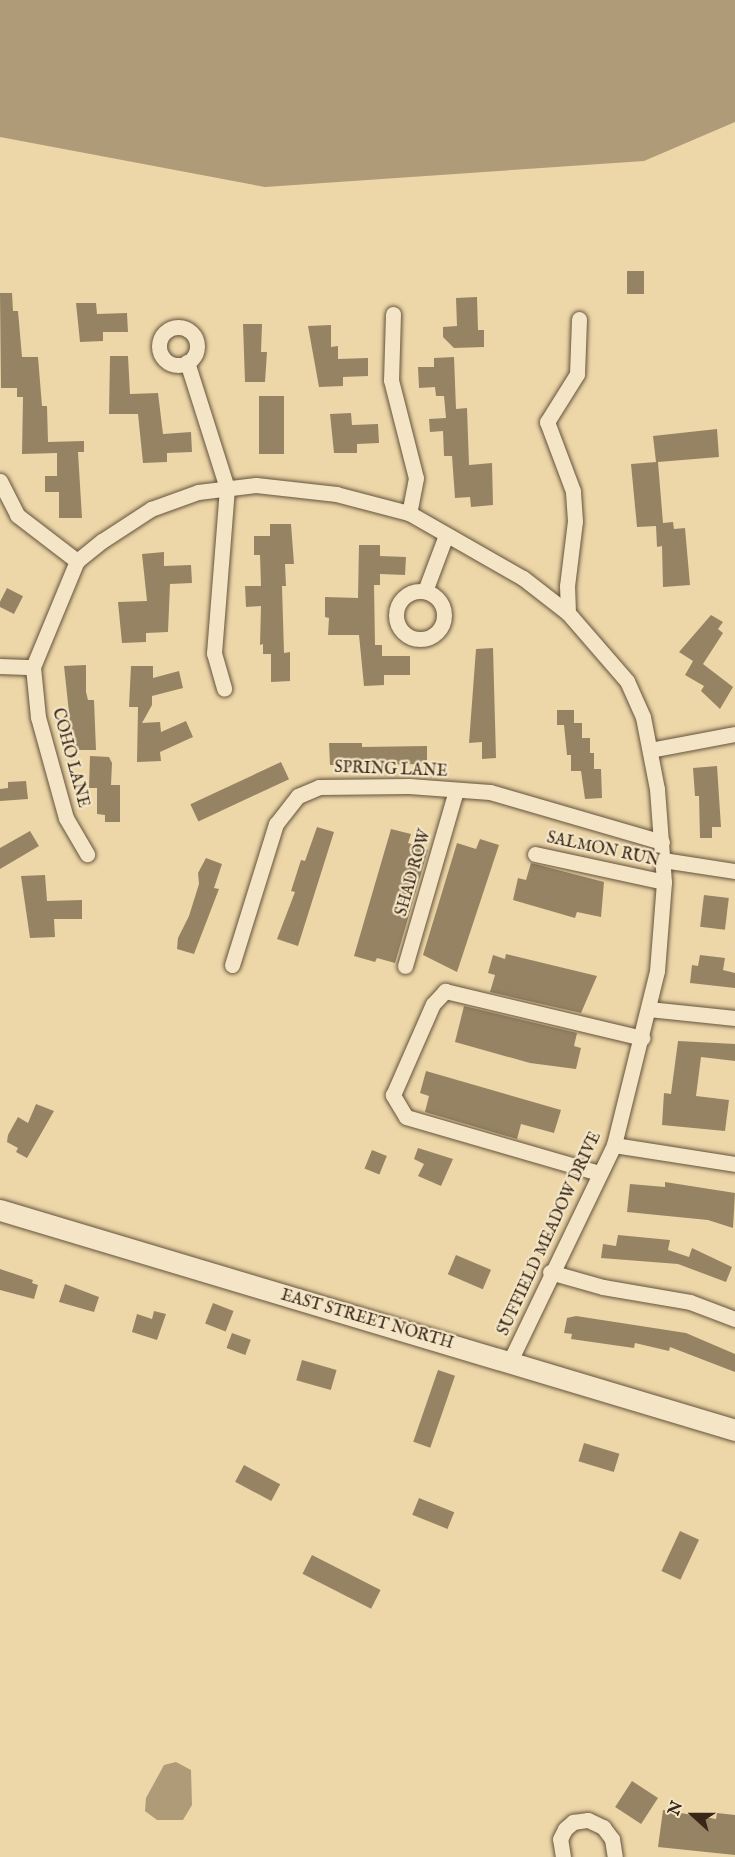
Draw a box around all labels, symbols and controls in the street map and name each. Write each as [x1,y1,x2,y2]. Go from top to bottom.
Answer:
street label: COHO LANE [48,706,92,810]
street label: SPRING LANE [334,758,448,782]
street label: SHAD ROW [392,827,436,919]
street label: SALMON RUN [545,829,661,871]
street label: SUFFIELD MEADOW DRIVE [494,1129,606,1339]
street label: EAST STREET NORTH [279,1286,455,1354]
north arrow [663,1785,723,1845]
text: N [664,1799,688,1819]

